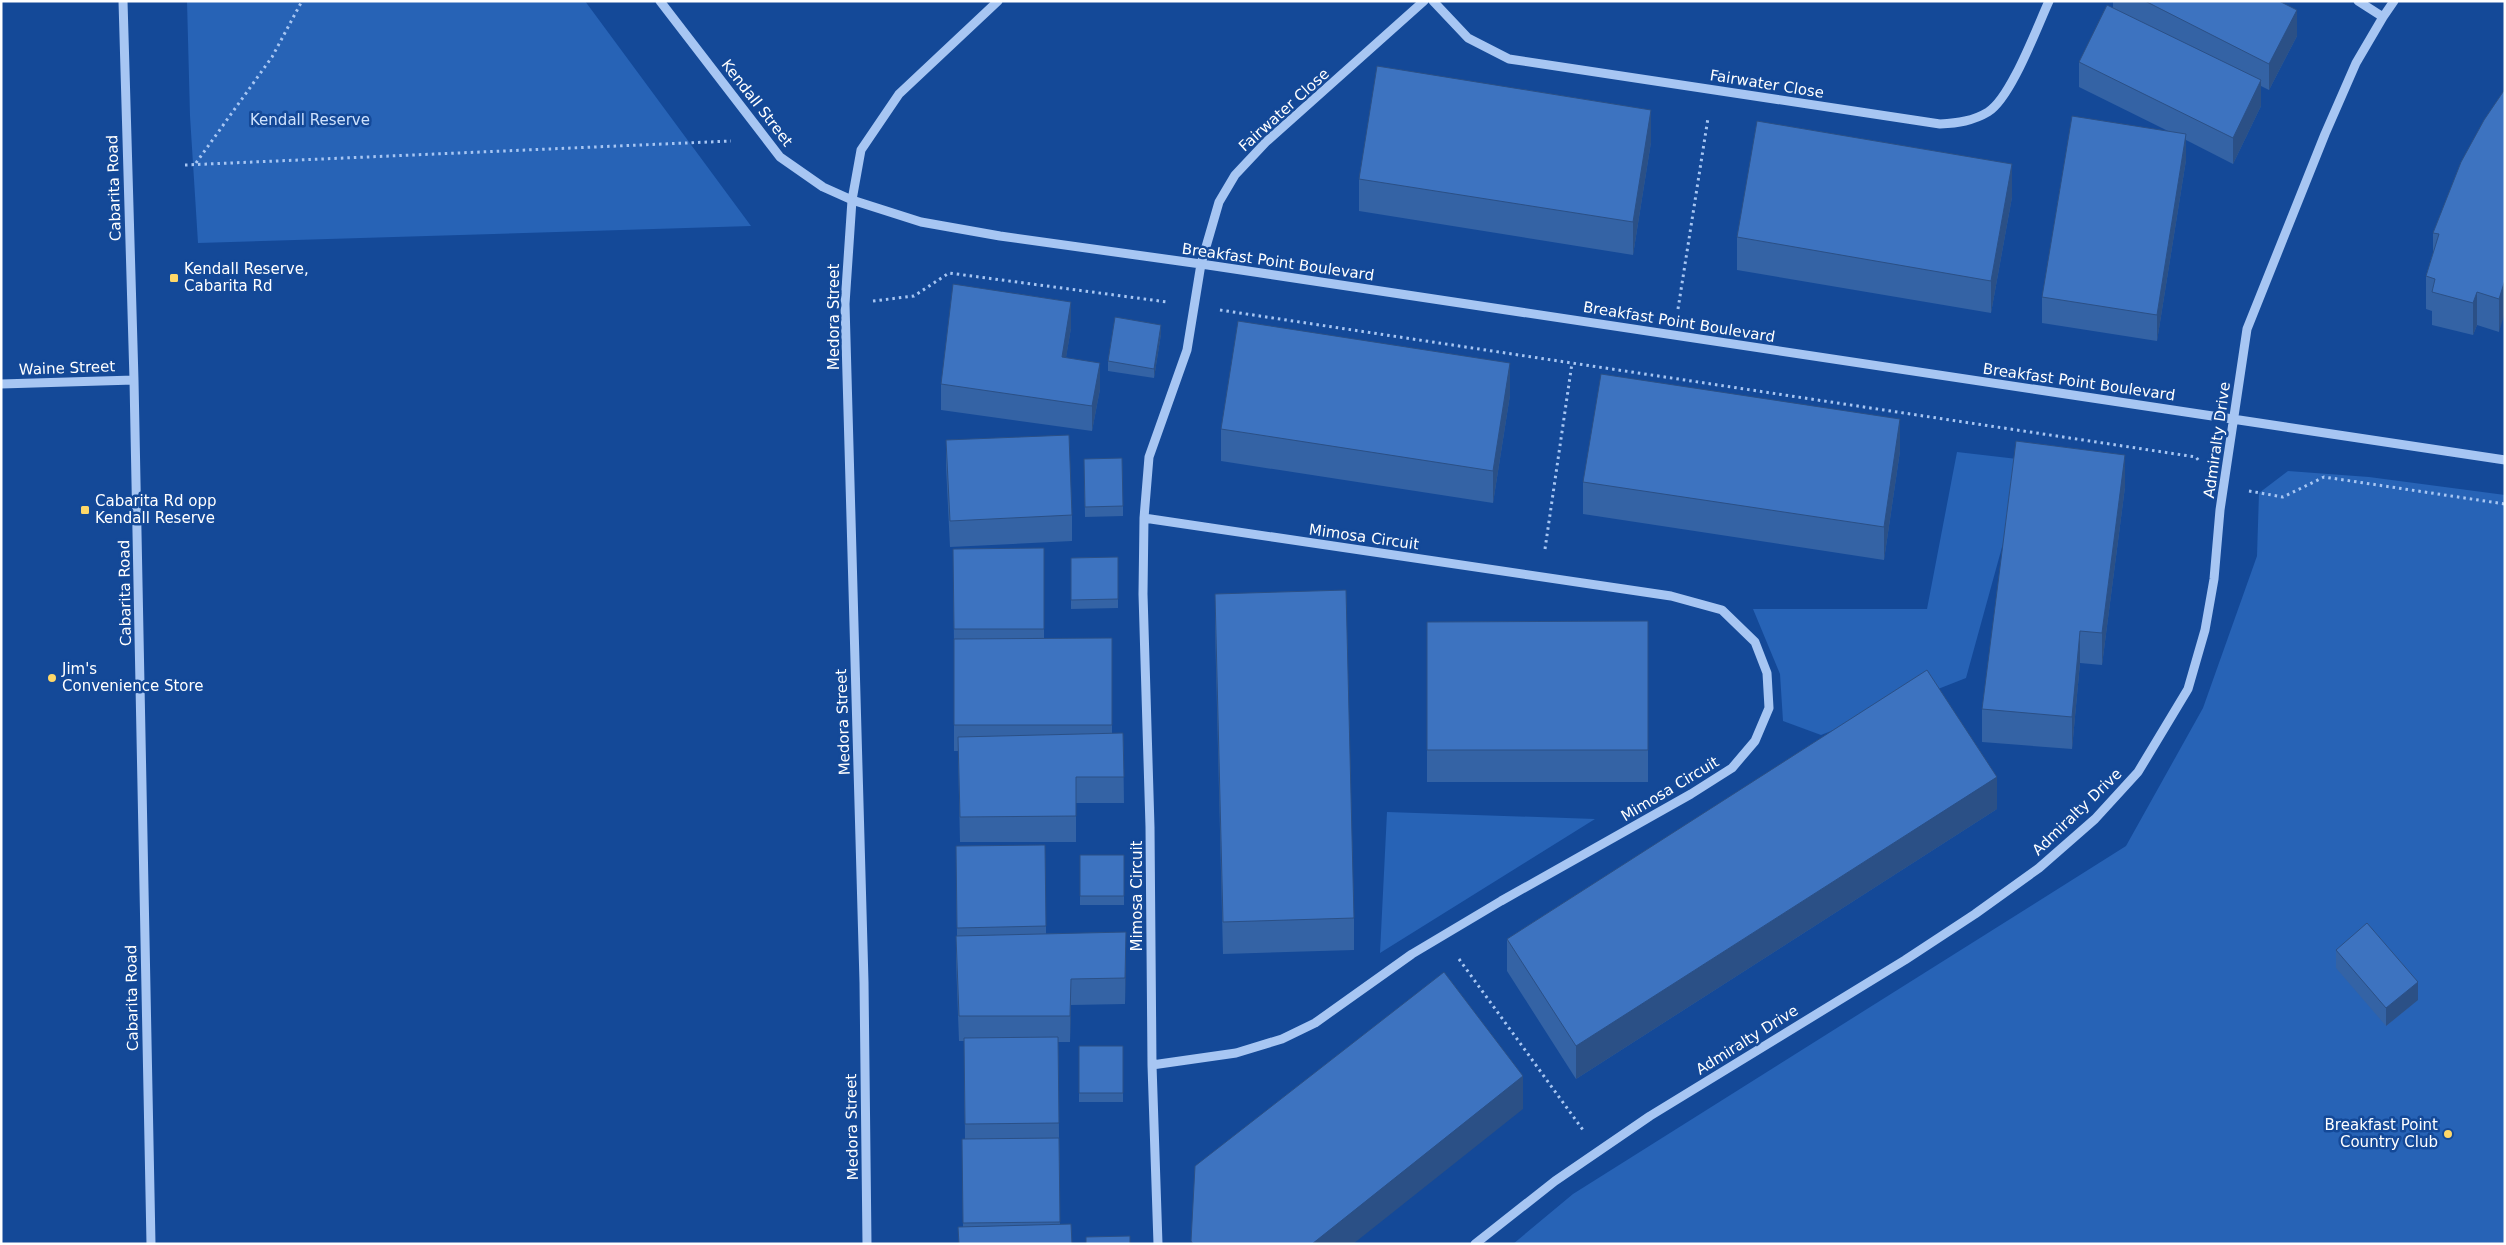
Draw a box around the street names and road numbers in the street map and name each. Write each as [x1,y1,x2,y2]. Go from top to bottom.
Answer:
street label: Kendall Street [718,56,797,150]
street label: Fairwater Close [1235,65,1333,155]
street label: Fairwater Close [1709,66,1825,102]
street label: Cabarita Road [103,135,125,241]
street label: Breakfast Point Boulevard [1181,240,1375,284]
street label: Medora Street [825,264,843,370]
street label: Breakfast Point Boulevard [1582,298,1776,346]
street label: Waine Street [19,357,116,379]
street label: Breakfast Point Boulevard [1982,360,2176,404]
street label: Admiralty Drive [2200,381,2234,499]
street label: Mimosa Circuit [1308,520,1420,554]
street label: Cabarita Road [115,540,135,646]
street label: Medora Street [832,668,854,776]
street label: Mimosa Circuit [1618,753,1722,825]
street label: Admiralty Drive [2029,765,2125,859]
street label: Mimosa Circuit [1128,840,1146,951]
street label: Cabarita Road [122,945,142,1051]
street label: Admiralty Drive [1692,1001,1802,1079]
street label: Medora Street [842,1073,862,1180]

